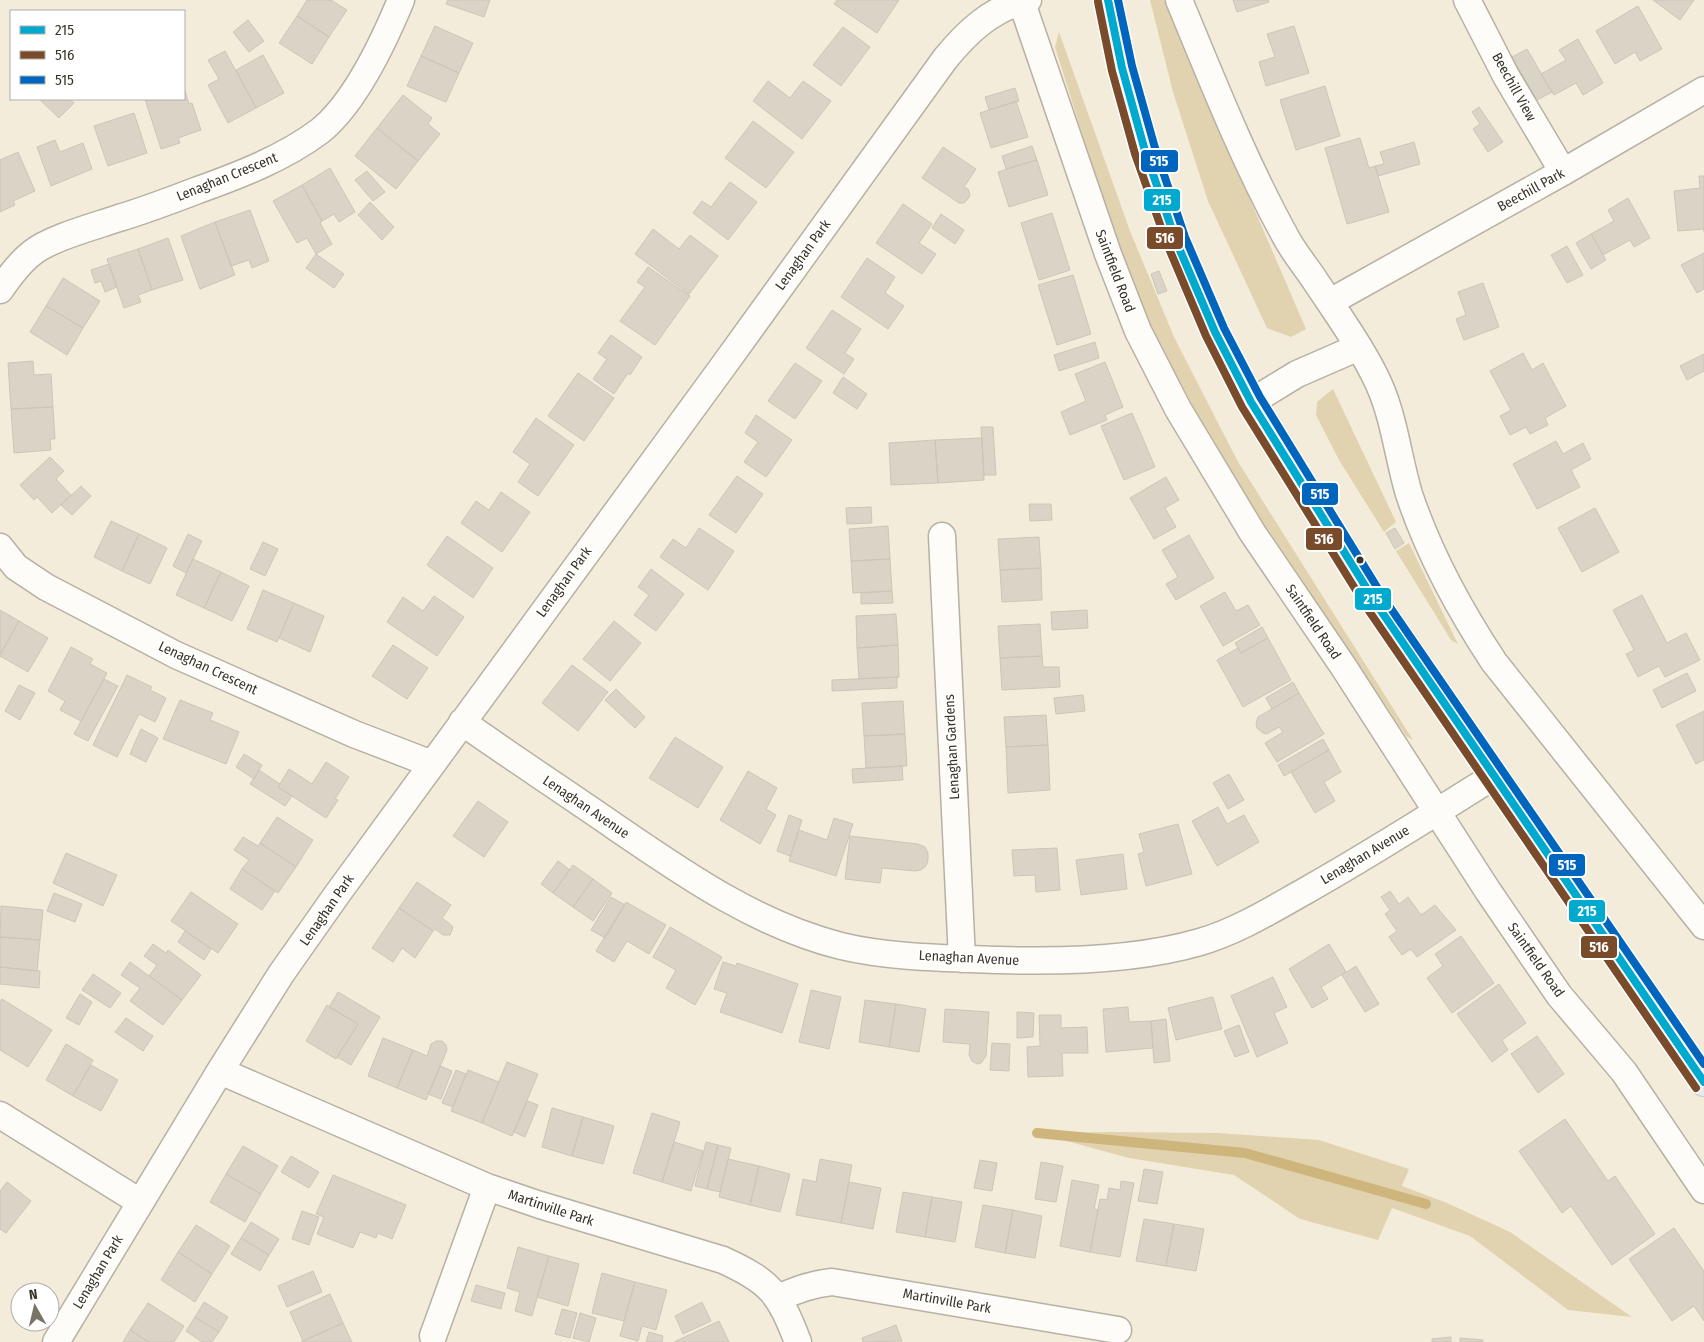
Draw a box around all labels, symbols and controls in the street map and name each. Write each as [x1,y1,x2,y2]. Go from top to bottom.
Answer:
legend [10,10,185,100]
text: 215 [55,21,74,39]
text: 516 [55,46,74,64]
street label: Beechill View [1488,50,1540,124]
text: 515 [55,71,74,89]
street label: Lenaghan Crescent [174,149,280,205]
line badge: 515 [1140,149,1179,173]
text: 515 [1150,153,1169,170]
street label: Beechill Park [1495,164,1568,215]
line badge: 215 [1143,188,1181,212]
text: 215 [1151,192,1172,209]
street label: Lenaghan Park [772,216,835,294]
line badge: 516 [1146,226,1184,250]
street label: Saintfield Road [1091,227,1139,315]
text: 516 [1155,230,1175,247]
line badge: 515 [1301,482,1339,506]
text: 515 [1311,486,1330,503]
line badge: 516 [1305,527,1343,551]
text: 516 [1314,531,1334,548]
street label: Lenaghan Park [533,543,596,621]
unlabelled marker [1355,555,1365,565]
street label: Saintfield Road [1282,581,1344,663]
line badge: 215 [1354,587,1392,611]
text: 215 [1362,591,1383,608]
street label: Lenaghan Crescent [156,638,261,699]
street label: Lenaghan Gardens [941,694,963,800]
street label: Lenaghan Avenue [540,772,632,842]
street label: Lenaghan Avenue [1318,822,1413,888]
line badge: 515 [1548,853,1586,877]
text: 515 [1558,857,1577,874]
street label: Lenaghan Park [296,871,358,949]
line badge: 215 [1568,899,1606,923]
text: 215 [1576,903,1597,920]
street label: Saintfield Road [1504,920,1568,1000]
line badge: 516 [1580,935,1618,959]
text: 516 [1589,939,1609,956]
street label: Lenaghan Avenue [918,947,1020,969]
street label: Martinville Park [506,1186,597,1230]
street label: Lenaghan Park [69,1232,127,1312]
north arrow [10,1282,60,1332]
street label: Martinville Park [902,1285,993,1317]
text: N [28,1286,39,1304]

